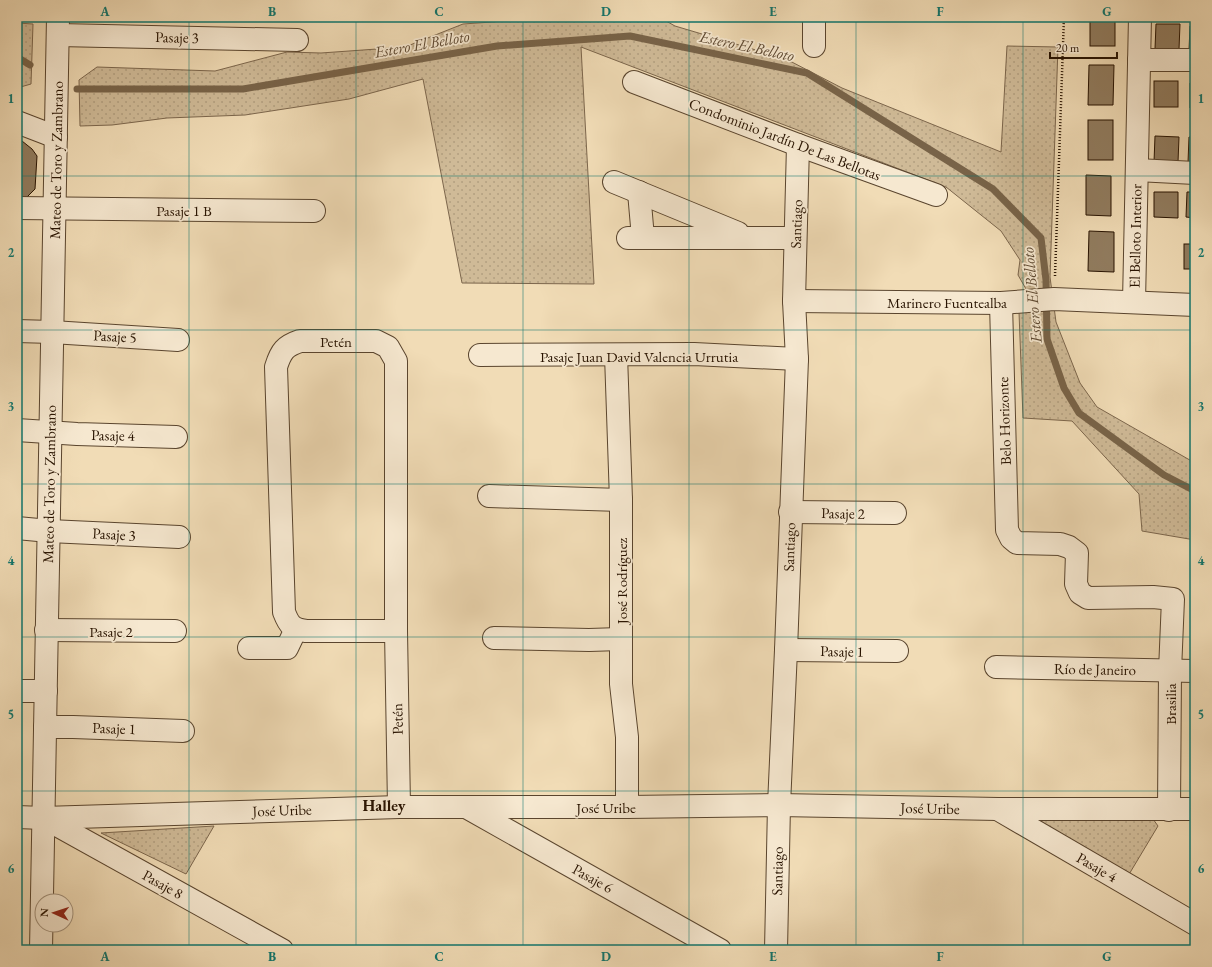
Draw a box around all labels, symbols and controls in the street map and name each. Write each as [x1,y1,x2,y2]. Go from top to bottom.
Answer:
text: A [99,3,110,20]
text: B [268,3,276,20]
text: C [434,3,444,20]
text: D [601,3,611,20]
text: E [769,3,777,20]
text: F [936,3,944,20]
text: G [1102,3,1112,20]
water label: Estero El Belloto [372,25,471,63]
water label: Estero El Belloto [697,26,796,66]
street label: Pasaje 3 [155,27,199,47]
scale bar [1050,34,1117,60]
text: 20 m [1056,40,1080,56]
street label: Mateo de Toro y Zambrano [45,81,67,239]
text: 1 [8,90,15,107]
text: 1 [1198,90,1205,107]
street label: Condominio Jardín De Las Bellotas [686,94,884,185]
street label: El Belloto Interior [1125,184,1145,288]
street label: Santiago [786,199,806,249]
street label: Pasaje 1 B [156,201,212,220]
text: 2 [8,244,15,261]
text: 2 [1198,244,1205,261]
water label: Estero El Belloto [1017,246,1047,345]
street label: Marinero Fuentealba [887,293,1007,312]
street label: Pasaje 5 [93,325,137,347]
street label: Petén [320,332,352,351]
street label: Pasaje Juan David Valencia Urrutia [540,347,738,366]
street label: Belo Horizonte [993,376,1015,466]
text: 3 [8,398,15,415]
text: 3 [1198,398,1205,415]
street label: Mateo de Toro y Zambrano [38,405,60,563]
street label: Pasaje 4 [91,425,136,445]
street label: Pasaje 2 [821,503,866,523]
street label: Santiago [779,522,799,572]
street label: Pasaje 3 [92,523,136,545]
street label: José Rodríguez [612,537,631,626]
text: 4 [8,552,15,569]
text: 4 [1198,552,1205,569]
street label: Pasaje 2 [89,622,134,641]
street label: Pasaje 1 [820,641,864,661]
street label: Río de Janeiro [1054,659,1136,679]
street label: Brasilia [1161,683,1180,725]
street label: Petén [387,703,407,735]
text: 5 [8,706,14,723]
text: 5 [1198,706,1204,723]
street label: Pasaje 1 [92,718,136,738]
district label: Halley [362,795,406,816]
street label: José Uribe [574,798,636,817]
street label: José Uribe [898,798,960,818]
street label: José Uribe [250,799,312,821]
street label: Santiago [767,846,787,896]
street label: Pasaje 4 [1073,848,1121,887]
street label: Pasaje 6 [569,859,617,897]
text: 6 [8,860,15,877]
text: 6 [1198,860,1205,877]
street label: Pasaje 8 [139,865,187,903]
north arrow [34,893,74,933]
text: N [37,908,51,917]
text: A [99,948,110,965]
text: B [268,948,276,965]
text: C [434,948,444,965]
text: D [601,948,611,965]
text: E [769,948,777,965]
text: F [936,948,944,965]
text: G [1102,948,1112,965]

